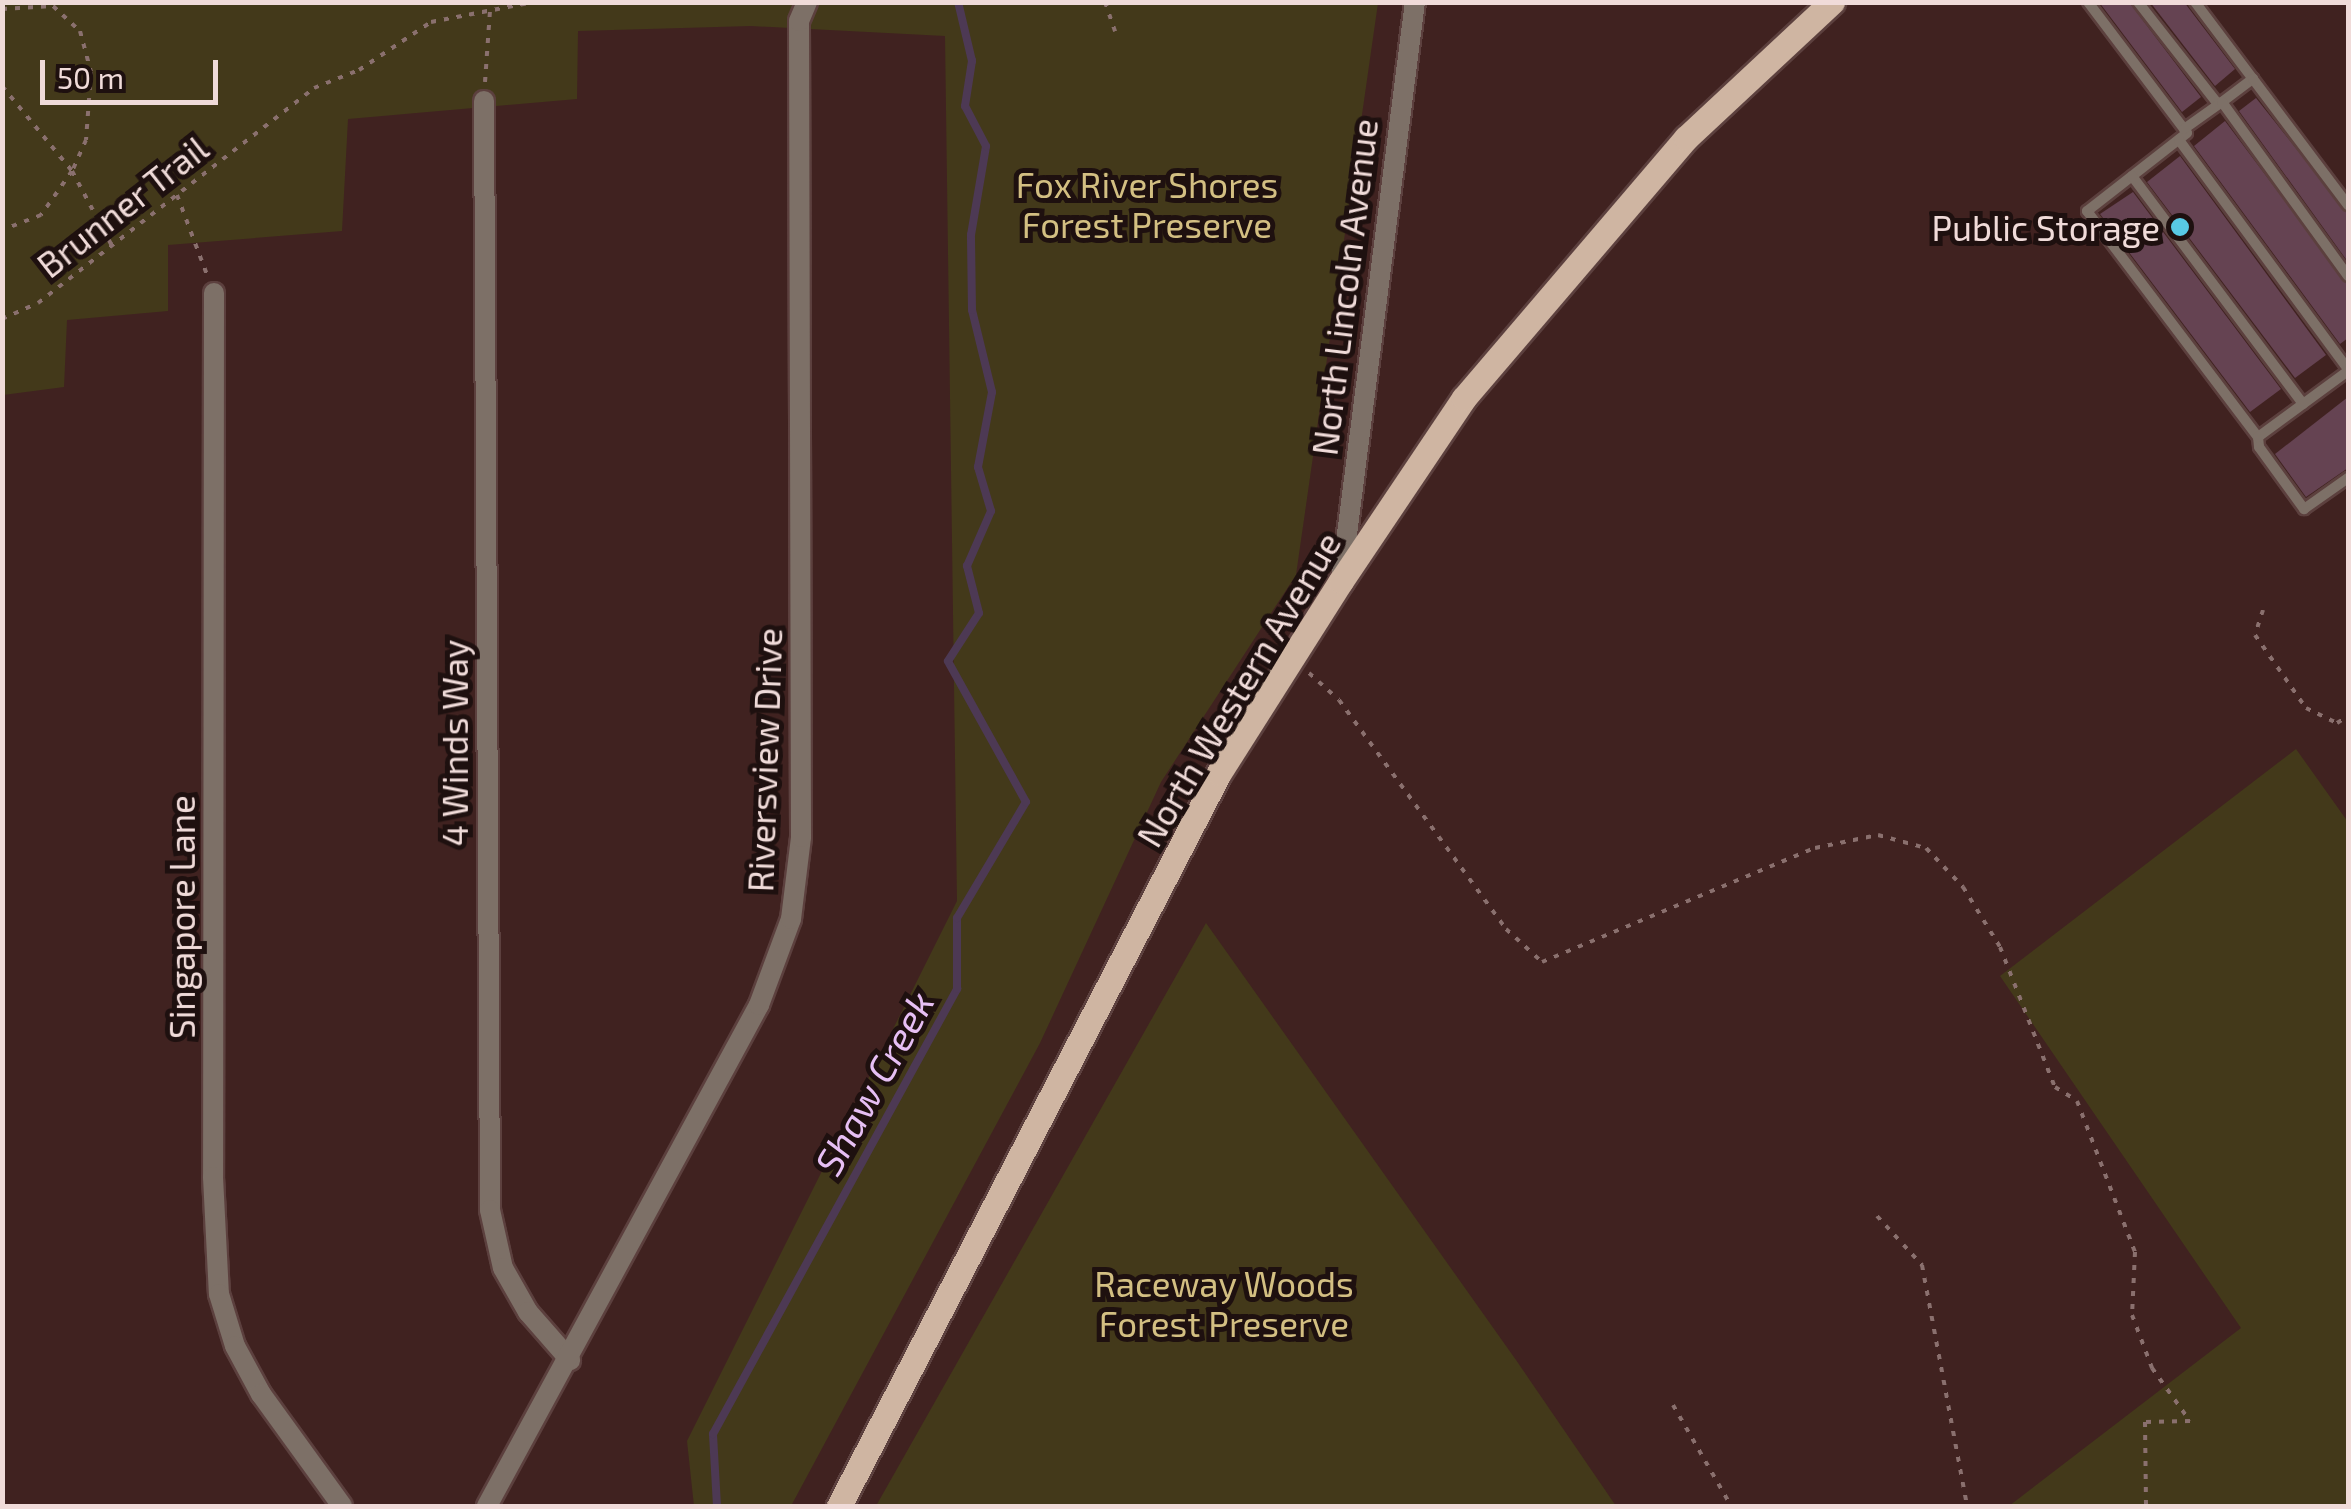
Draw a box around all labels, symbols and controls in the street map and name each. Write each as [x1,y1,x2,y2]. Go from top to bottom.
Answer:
scale bar [45,40,222,102]
text: 50 m [57,59,124,95]
street label: North Lincoln Avenue [1302,116,1386,458]
street label: Brunner Trail [28,126,216,286]
park label: Fox River Shores Forest Preserve [1015,163,1279,245]
place label: Public Storage [1931,206,2160,248]
marker: Public Storage [2169,216,2191,238]
street label: North Western Avenue [1127,524,1349,854]
street label: Riversview Drive [738,627,790,893]
street label: 4 Winds Way [433,639,475,847]
street label: Singapore Lane [160,795,202,1039]
water label: Shaw Creek [805,983,943,1183]
park label: Raceway Woods Forest Preserve [1094,1262,1354,1344]

